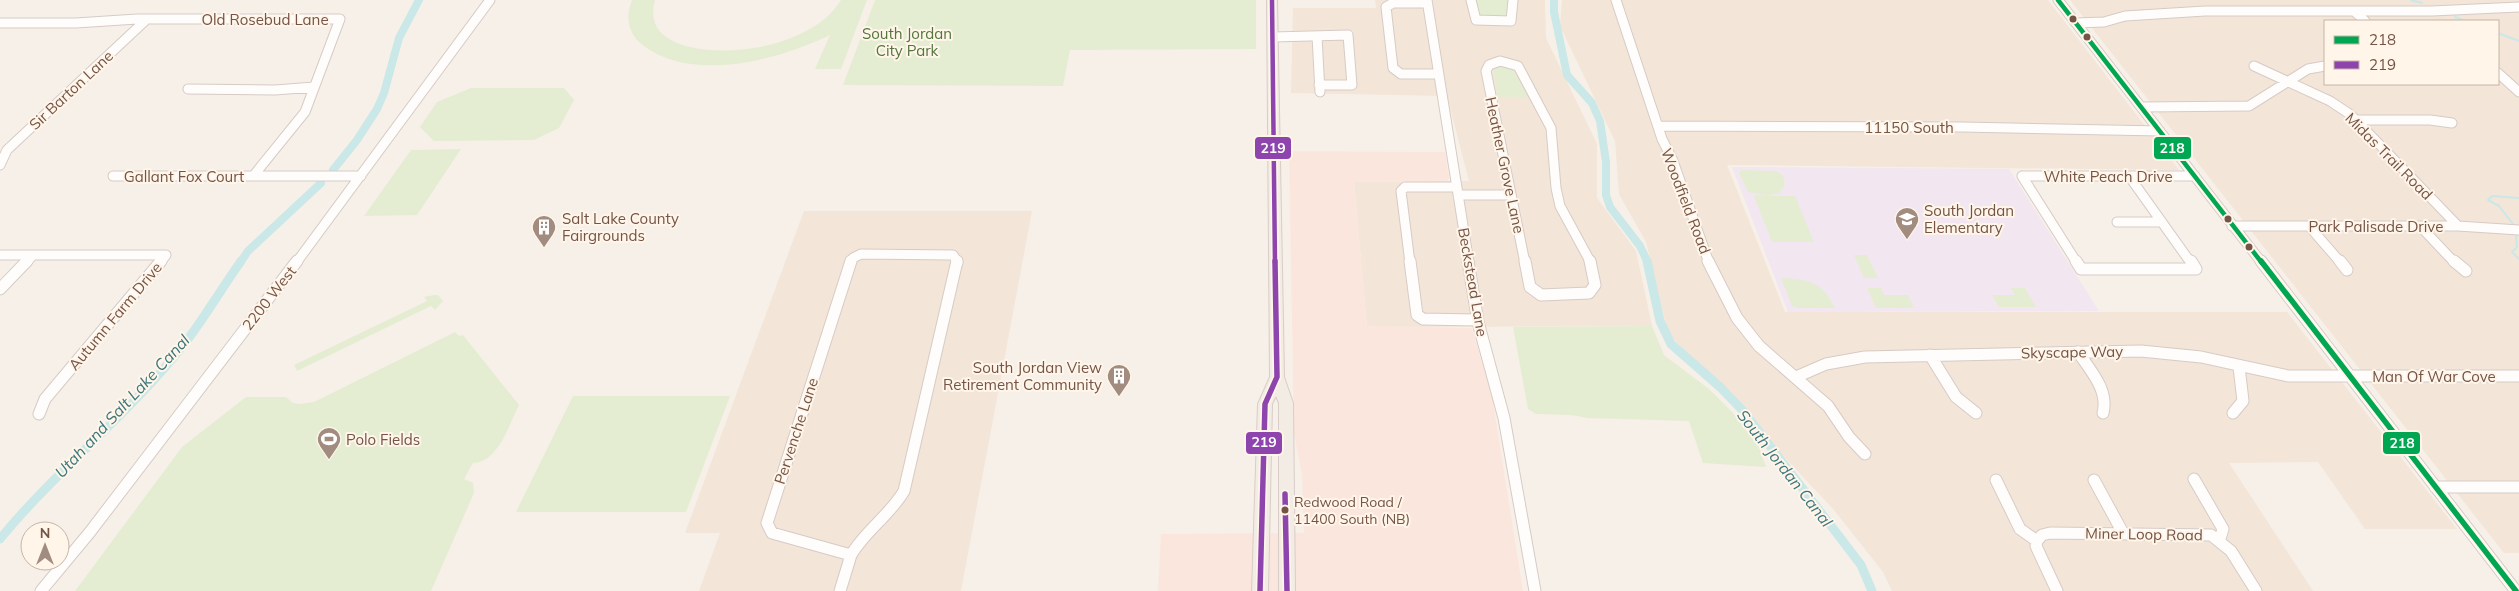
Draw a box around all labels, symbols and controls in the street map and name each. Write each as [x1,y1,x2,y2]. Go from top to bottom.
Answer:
street label: Old Rosebud Lane [201,10,329,29]
unlabelled marker [2068,14,2078,24]
legend [2324,20,2499,85]
park label: South Jordan City Park [862,24,952,60]
text: 218 [2369,30,2396,49]
unlabelled marker [2082,32,2092,42]
street label: Sir Barton Lane [25,46,117,134]
text: 219 [2369,55,2396,74]
street label: Heather Grove Lane [1481,95,1529,235]
street label: Midas Trail Road [2341,108,2437,204]
street label: 11150 South [1864,118,1954,137]
line badge: 219 [1254,136,1292,160]
line badge: 218 [2153,136,2192,160]
text: 219 [1260,139,1286,157]
text: 218 [2159,139,2185,157]
street label: Woodfield Road [1657,145,1715,257]
street label: Gallant Fox Court [124,167,244,186]
street label: White Peach Drive [2043,167,2173,186]
place label: South Jordan Elementary [1924,201,2014,237]
school or university icon: South Jordan Elementary [1894,206,1920,240]
place label: Salt Lake County Fairgrounds [562,209,679,245]
building icon: Salt Lake County Fairgrounds [531,214,557,248]
unlabelled marker [2223,214,2233,224]
street label: Park Palisade Drive [2309,217,2443,236]
street label: Beckstead Lane [1454,226,1492,338]
unlabelled marker [2244,242,2254,252]
street label: Autumn Farm Drive [64,258,166,374]
street label: 2200 West [238,262,300,334]
water label: Utah and Salt Lake Canal [50,330,194,482]
street label: Skyscape Way [2021,342,2123,362]
place label: South Jordan View Retirement Community [943,358,1102,394]
building icon: South Jordan View Retirement Community [1106,363,1132,397]
street label: Man Of War Cove [2372,367,2496,386]
street label: Pervenche Lane [770,375,822,487]
water label: South Jordan Canal [1733,405,1837,531]
sports icon: Polo Fields [316,426,342,460]
place label: Polo Fields [346,430,420,449]
line badge: 219 [1245,431,1283,455]
line badge: 218 [2382,431,2421,455]
text: 219 [1251,433,1277,451]
text: 218 [2389,434,2415,452]
place label: Redwood Road / 11400 South (NB) [1294,493,1410,528]
marker: Redwood Road / 11400 South (NB) [1280,505,1290,515]
north arrow [20,521,70,571]
street label: Miner Loop Road [2085,523,2203,545]
text: N [40,524,50,542]

